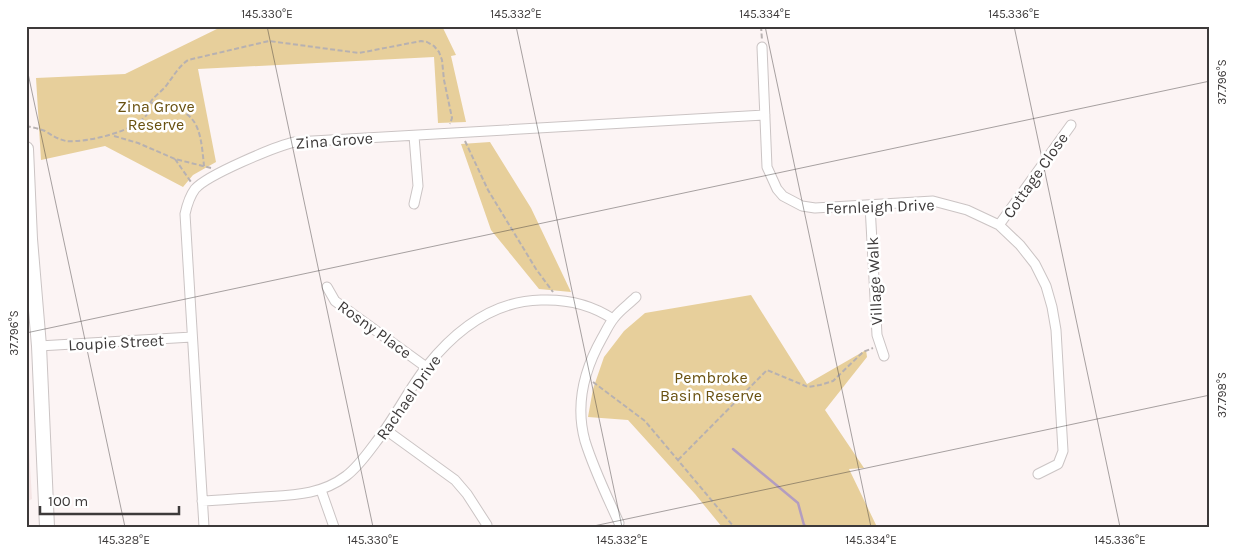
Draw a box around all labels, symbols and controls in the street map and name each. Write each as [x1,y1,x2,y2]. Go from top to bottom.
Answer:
text: 145.330°E [241,7,293,21]
text: 145.332°E [490,7,542,21]
text: 145.334°E [739,7,791,21]
text: 145.336°E [988,7,1040,21]
text: 37.796°S [1215,59,1229,105]
park label: Zina Grove Reserve [117,97,195,134]
street label: Zina Grove [295,128,373,153]
street label: Cottage Close [999,129,1072,222]
street label: Fernleigh Drive [825,195,935,218]
street label: Village Walk [863,236,886,326]
street label: Rosny Place [334,296,415,363]
text: 37.796°S [7,310,21,356]
street label: Loupie Street [68,331,164,354]
street label: Rachael Drive [372,351,445,443]
park label: Pembroke Basin Reserve [660,368,762,405]
text: 37.798°S [1215,372,1229,418]
scale bar [40,483,179,515]
text: 100 m [48,492,88,510]
text: 145.328°E [98,533,150,547]
text: 145.330°E [347,533,399,547]
text: 145.332°E [596,533,648,547]
text: 145.334°E [845,533,897,547]
text: 145.336°E [1094,533,1146,547]

